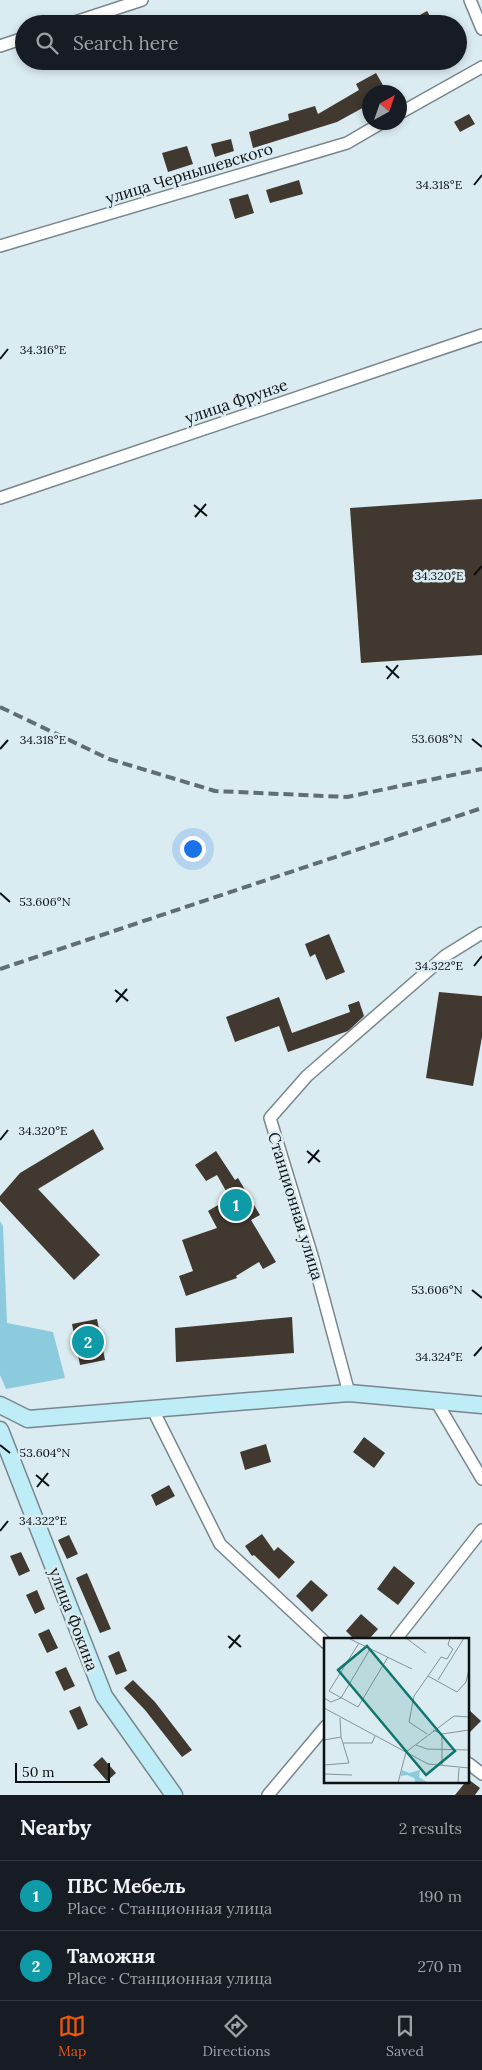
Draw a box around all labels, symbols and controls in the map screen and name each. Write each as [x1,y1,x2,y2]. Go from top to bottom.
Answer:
search box [15,15,467,70]
icon: search [33,29,61,57]
text: Search here [73,31,179,55]
north arrow [362,85,407,130]
street label: улица Чернышевского [103,138,275,208]
text: 34.318°E [416,177,462,192]
text: 34.316°E [20,342,66,357]
street label: улица Фрунзе [182,374,290,428]
text: 34.320°E [414,568,464,583]
text: 53.608°N [411,731,463,746]
text: 34.318°E [20,732,66,747]
your location [180,836,206,862]
text: 53.606°N [19,894,71,909]
text: 34.322°E [415,958,463,973]
text: 34.320°E [18,1123,68,1138]
street label: Станционная улица [264,1130,328,1282]
pin: 1 [220,1186,252,1224]
text: 53.606°N [411,1282,463,1297]
pin: 2 [72,1323,104,1361]
text: 34.324°E [415,1349,463,1364]
text: 53.604°N [20,1445,70,1460]
text: 34.322°E [19,1513,67,1528]
street label: улица Фокина [45,1564,103,1674]
inset map [324,1638,470,1782]
scale bar [15,1760,110,1783]
text: 50 m [22,1763,55,1781]
text: Nearby [20,1814,91,1841]
text: 2 results [399,1818,462,1838]
text: ПВС Мебель [67,1874,186,1898]
text: 1 [33,1886,39,1906]
text: 190 m [418,1886,462,1906]
text: Place · Станционная улица [67,1898,272,1918]
text: Таможня [67,1944,155,1968]
text: 2 [32,1956,40,1976]
text: 270 m [418,1956,462,1976]
text: Place · Станционная улица [67,1968,272,1988]
tab: Map [58,2012,86,2060]
tab: Directions [202,2012,270,2060]
tab: Saved [386,2012,424,2060]

